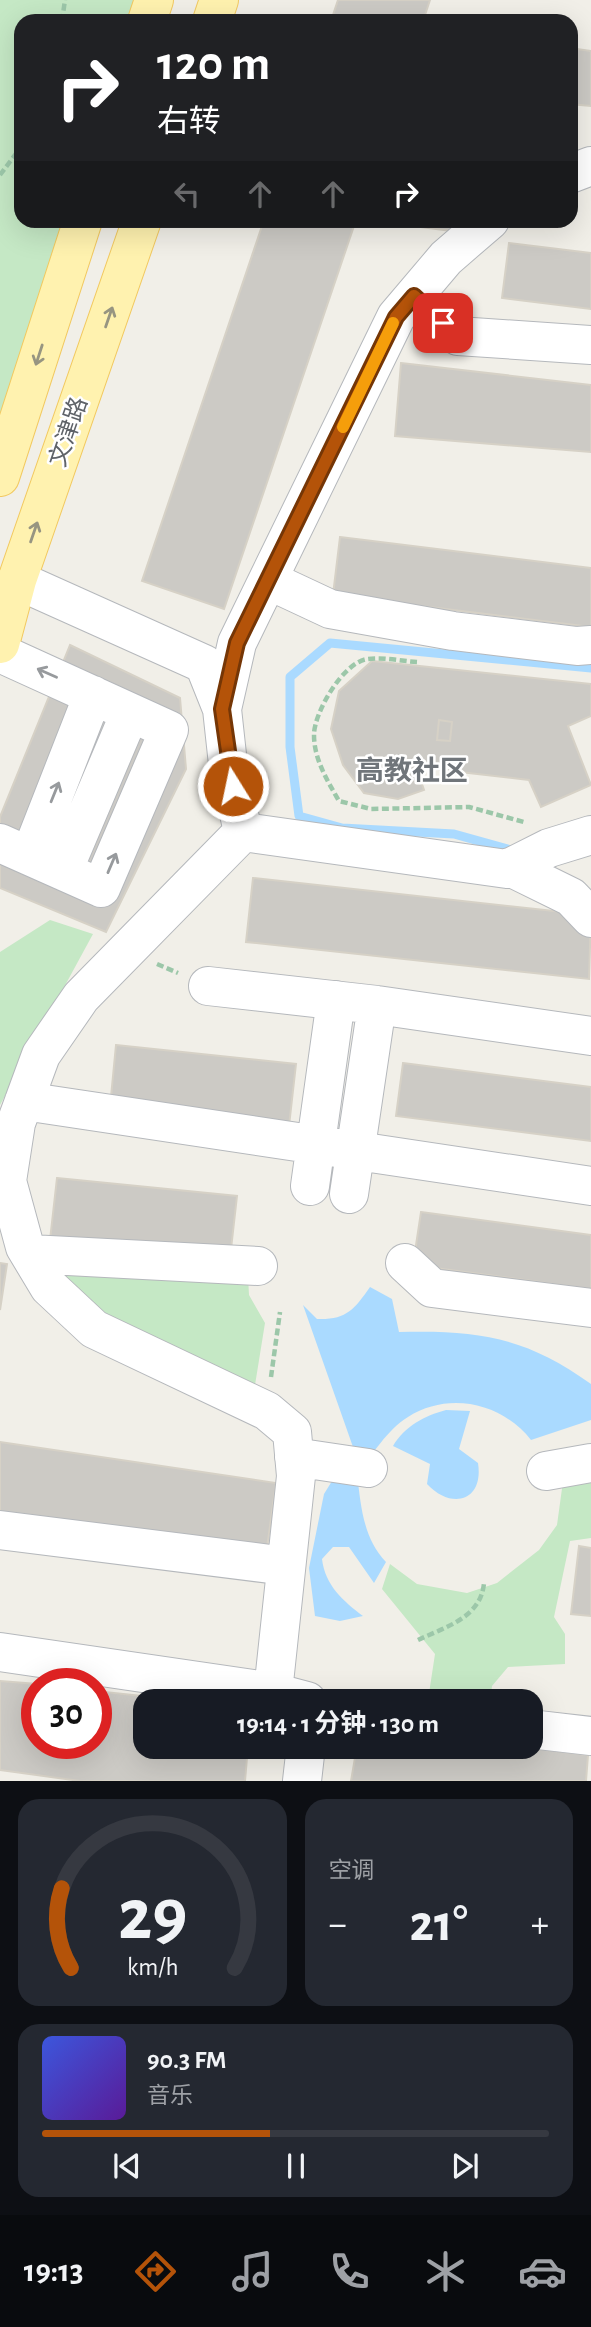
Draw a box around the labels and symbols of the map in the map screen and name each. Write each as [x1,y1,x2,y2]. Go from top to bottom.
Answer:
pin [413,293,473,353]
one-way arrow [104,307,116,329]
one-way arrow [32,344,44,366]
street label: 文津路 [44,393,92,470]
one-way arrow [29,522,41,544]
one-way arrow [37,666,58,679]
position arrow [196,749,270,823]
district label: 高教社区 [356,756,468,786]
one-way arrow [49,782,62,804]
one-way arrow [106,853,119,875]
speed limit sign: 30 [21,1668,112,1759]

